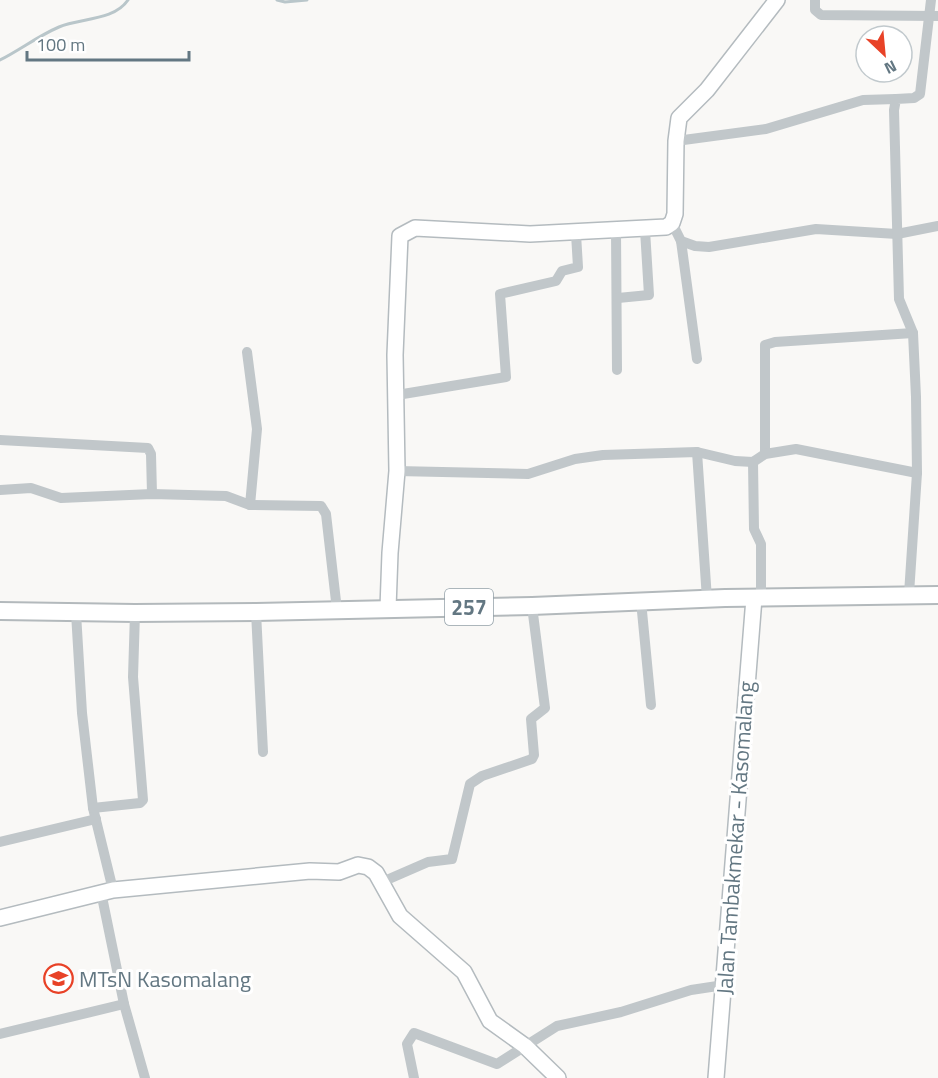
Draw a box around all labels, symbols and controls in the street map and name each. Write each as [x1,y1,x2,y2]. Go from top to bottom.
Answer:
scale bar [27,24,189,62]
north arrow [854,24,914,84]
text: 100 m [36,31,85,58]
text: N [880,54,901,81]
road number: 257 [445,589,493,625]
street label: Jalan Tambakmekar - Kasomalang [707,680,763,996]
place label: MTsN Kasomalang [79,962,251,996]
school or university icon: MTsN Kasomalang [42,963,74,995]

